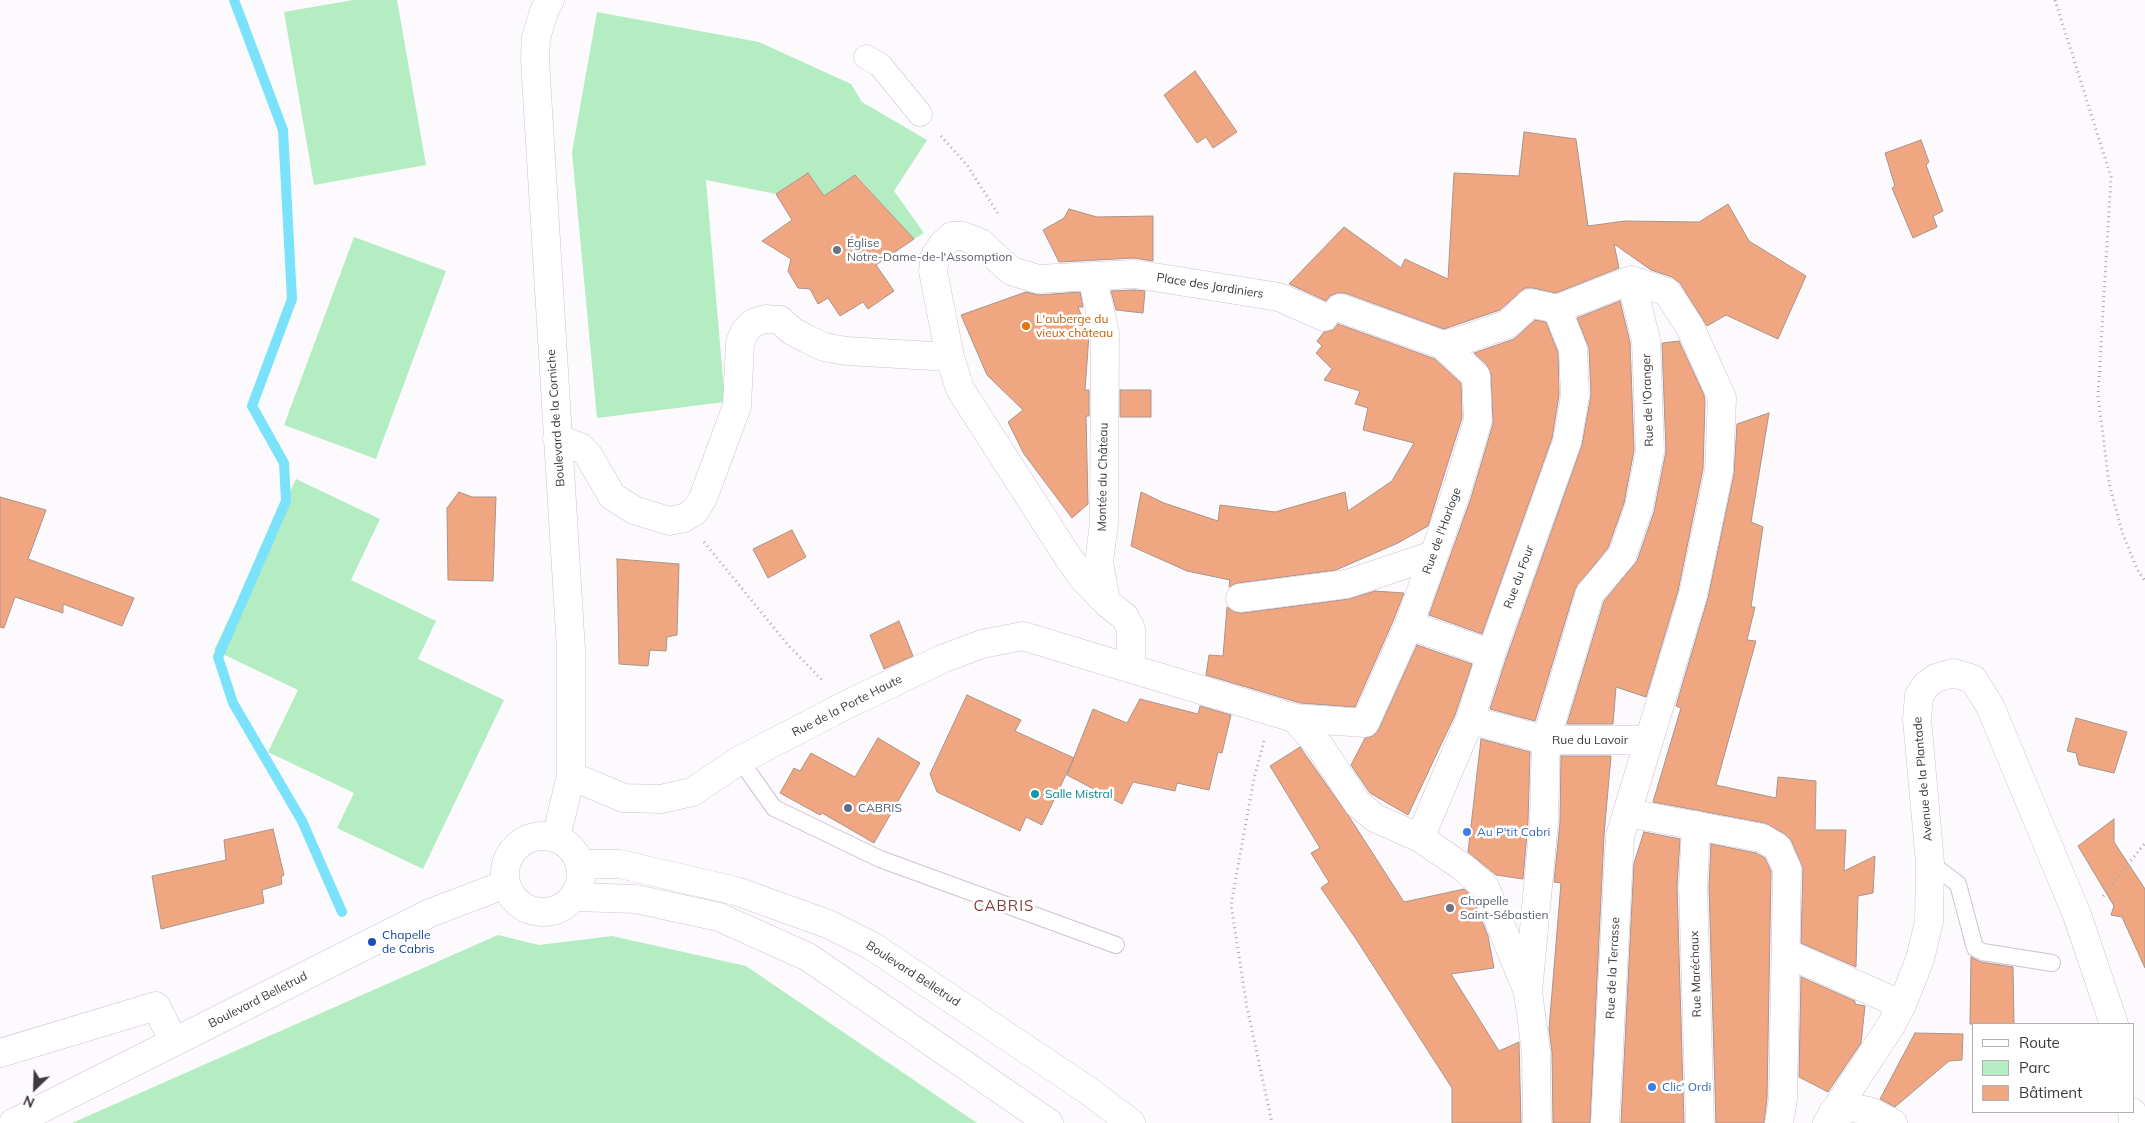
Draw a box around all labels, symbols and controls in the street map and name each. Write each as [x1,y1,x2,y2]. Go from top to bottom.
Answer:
place label: Église Notre-Dame-de-l'Assomption [847,236,1012,264]
marker: Église Notre-Dame-de-l'Assomption [831,244,843,256]
street label: Place des Jardiniers [1155,270,1265,302]
place label: L'auberge du vieux château [1036,312,1113,340]
marker: L'auberge du vieux château [1020,320,1032,332]
street label: Boulevard de la Corniche [544,349,568,487]
street label: Rue de l'Oranger [1639,353,1657,447]
street label: Montée du Château [1095,422,1111,532]
street label: Rue de l'Horloge [1420,486,1464,576]
street label: Rue du Four [1501,543,1537,611]
street label: Rue de la Porte Haute [789,672,905,740]
street label: Avenue de la Plantade [1910,716,1936,842]
street label: Rue du Lavoir [1552,733,1628,747]
place label: Salle Mistral [1045,787,1113,801]
marker: Salle Mistral [1029,788,1041,800]
place label: CABRIS [858,801,902,815]
marker: CABRIS [842,802,854,814]
place label: Au P'tit Cabri [1477,825,1550,839]
marker: Au P'tit Cabri [1461,826,1473,838]
place label: Chapelle Saint-Sébastien [1460,894,1548,922]
district label: CABRIS [973,897,1035,915]
marker: Chapelle Saint-Sébastien [1444,902,1456,914]
street label: Rue de la Terrasse [1603,917,1623,1019]
place label: Chapelle de Cabris [382,928,434,956]
street label: Rue Maréchaux [1687,930,1705,1018]
marker: Chapelle de Cabris [366,936,378,948]
street label: Boulevard Belletrud [863,938,963,1010]
street label: Boulevard Belletrud [206,969,310,1031]
legend [1972,1023,2135,1113]
text: Route [2019,1033,2060,1052]
text: Parc [2019,1058,2050,1077]
north arrow [10,1063,60,1113]
place label: Clic' Ordi [1662,1080,1711,1094]
marker: Clic' Ordi [1646,1081,1658,1093]
text: Bâtiment [2019,1083,2082,1102]
text: N [20,1091,37,1112]

